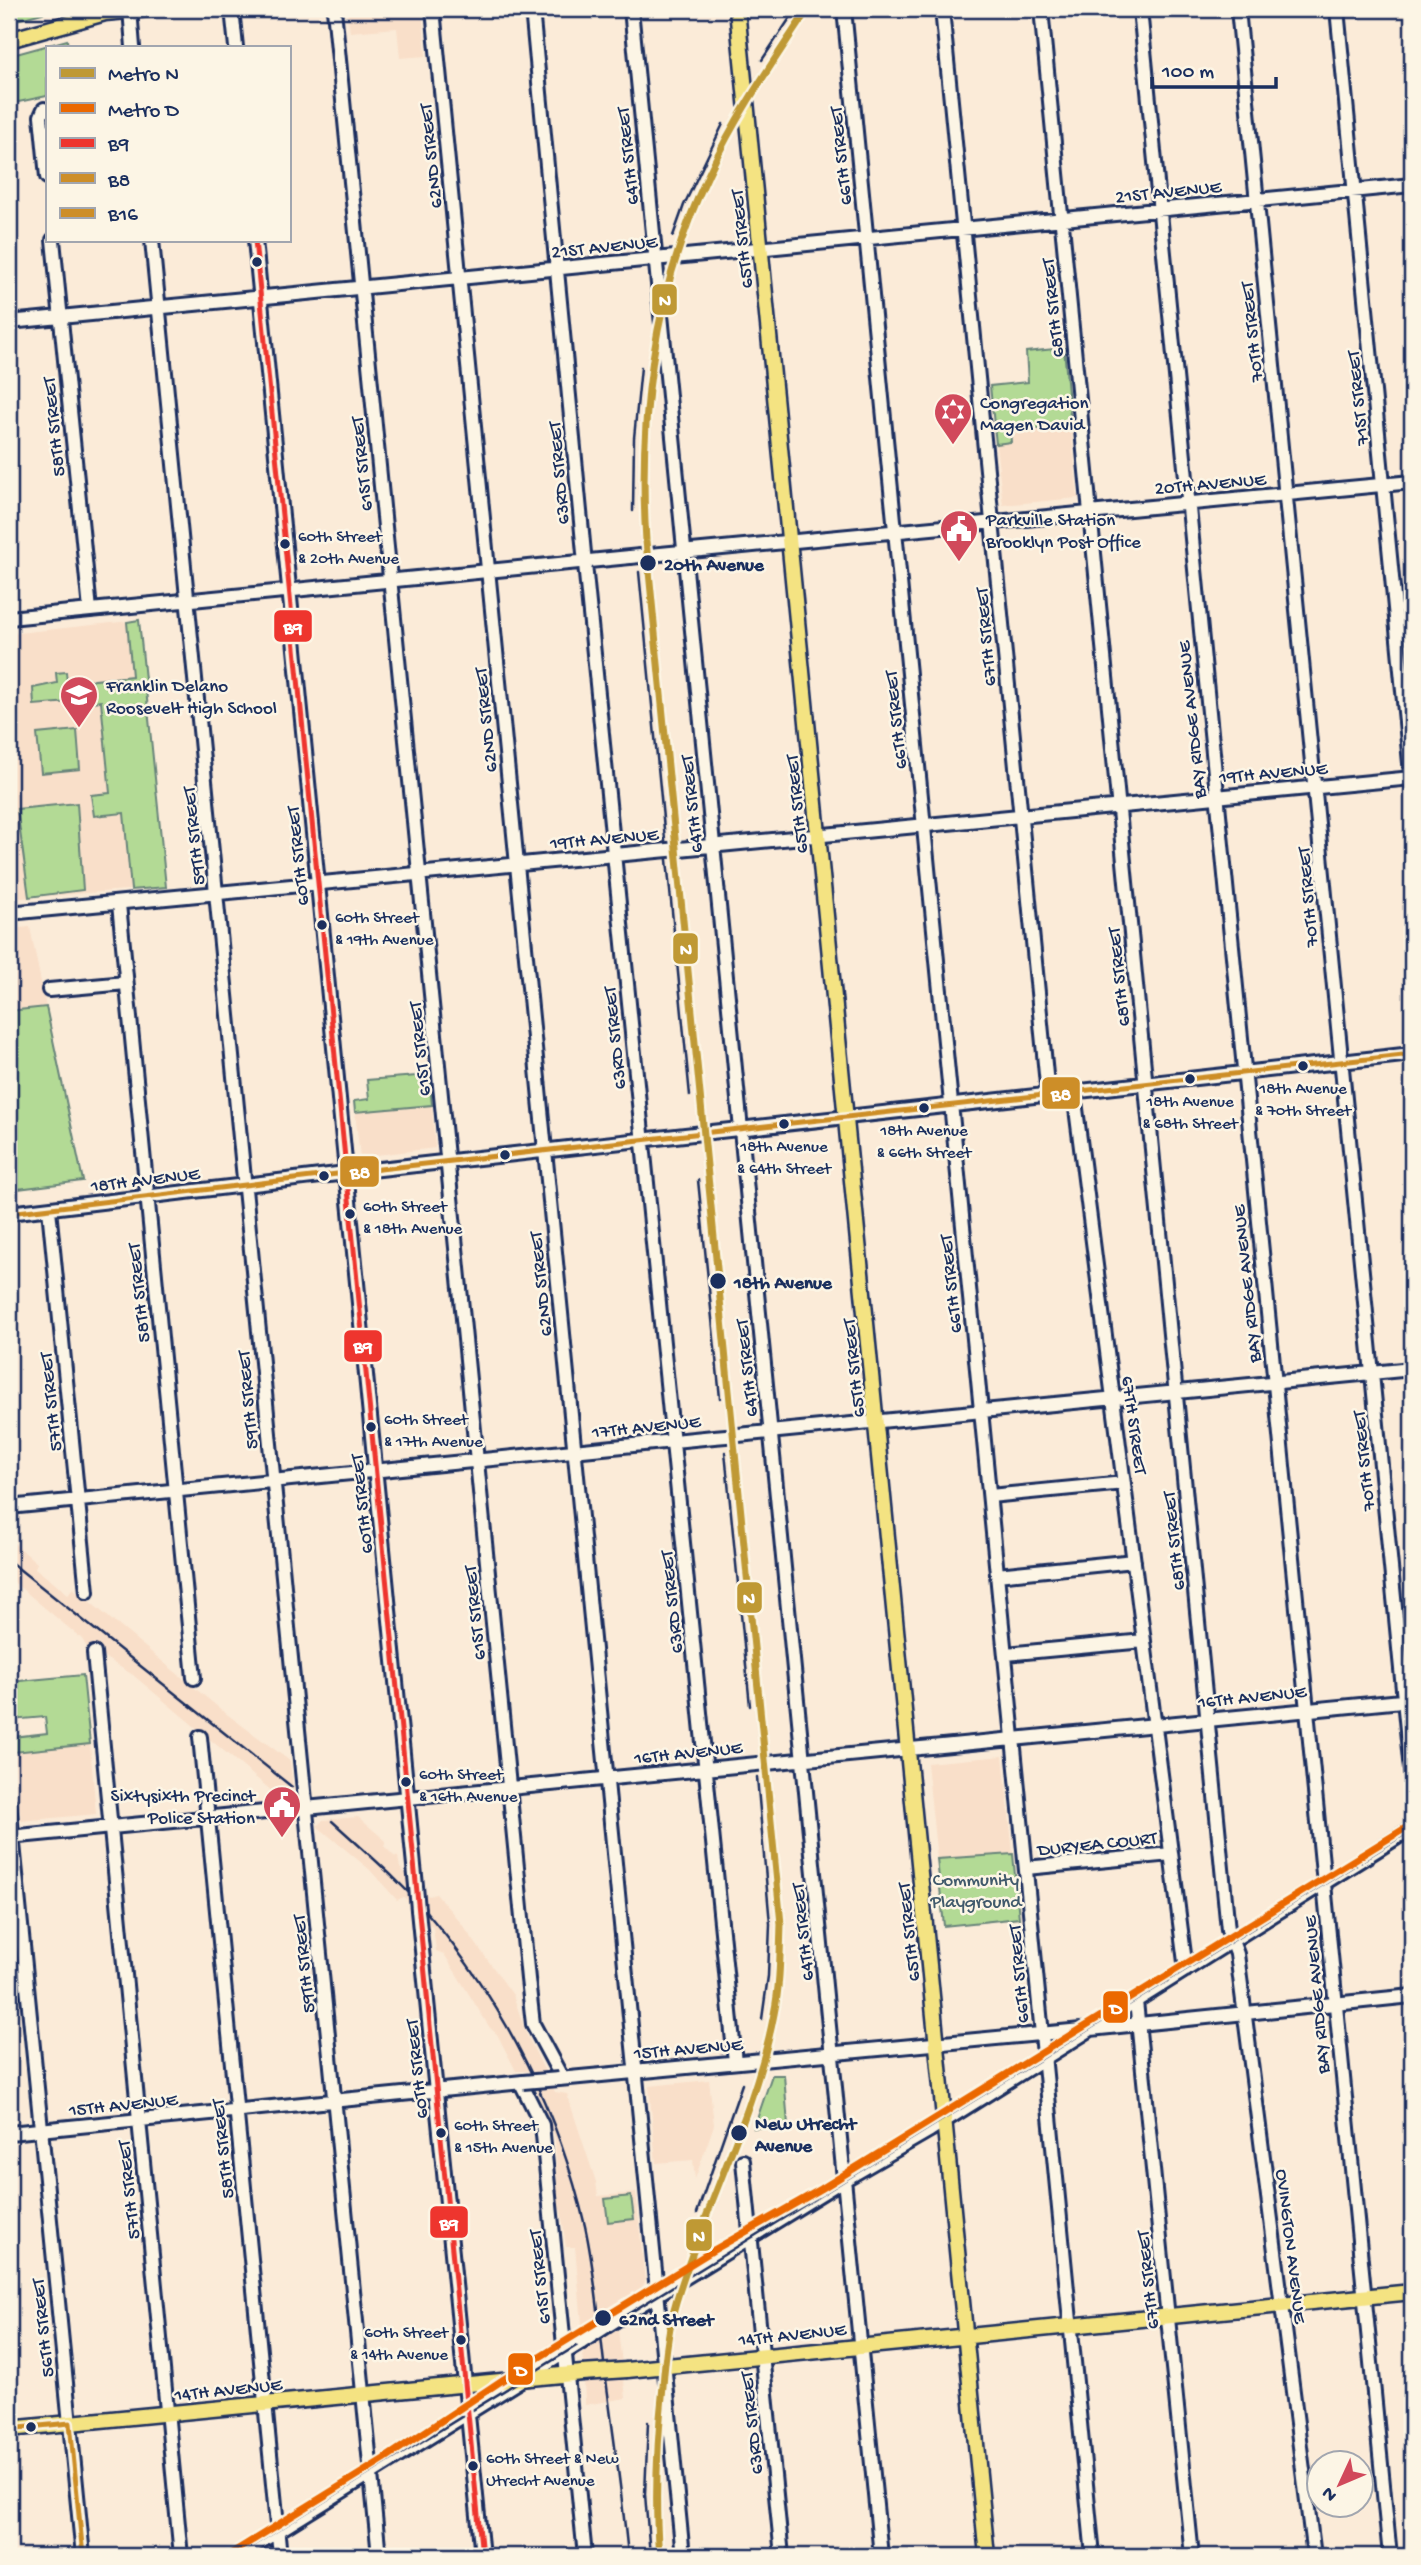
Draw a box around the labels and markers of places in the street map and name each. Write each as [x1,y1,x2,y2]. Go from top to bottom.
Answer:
unlabelled marker [250,255,264,269]
synagogue icon: Congregation Magen David [932,391,974,446]
place label: Congregation Magen David [980,393,1089,438]
public building icon: Parkville Station Brooklyn Post Office [938,508,980,563]
place label: Parkville Station Brooklyn Post Office [985,510,1141,555]
place label: 60th Street & 20th Avenue [298,528,399,570]
marker: 60th Street & 20th Avenue [278,537,292,551]
marker: 20th Avenue [638,553,658,573]
place label: 20th Avenue [664,555,765,578]
school or university icon: Franklin Delano Roosevelt High School [58,674,100,729]
place label: Franklin Delano Roosevelt High School [105,676,277,721]
place label: 60th Street & 19th Avenue [335,909,434,951]
marker: 60th Street & 19th Avenue [315,918,329,932]
marker: 18th Avenue & 70th Street [1296,1059,1310,1073]
marker: 18th Avenue & 68th Street [1183,1072,1197,1086]
place label: 18th Avenue & 70th Street [1255,1080,1353,1122]
place label: 18th Avenue & 68th Street [1142,1093,1240,1135]
marker: 18th Avenue & 66th Street [917,1101,931,1115]
marker: 18th Avenue & 64th Street [777,1117,791,1131]
place label: 18th Avenue & 66th Street [877,1122,973,1164]
place label: 18th Avenue & 64th Street [737,1138,833,1180]
unlabelled marker [498,1148,512,1162]
unlabelled marker [317,1169,331,1183]
place label: 60th Street & 18th Avenue [363,1198,462,1240]
marker: 60th Street & 18th Avenue [343,1207,357,1221]
marker: 18th Avenue [708,1271,728,1291]
place label: 18th Avenue [733,1273,833,1296]
place label: 60th Street & 17th Avenue [384,1411,483,1453]
marker: 60th Street & 17th Avenue [364,1420,378,1434]
place label: 60th Street & 16th Avenue [419,1766,518,1808]
marker: 60th Street & 16th Avenue [399,1775,413,1789]
public building icon: Sixtysixth Precinct Police Station [261,1784,303,1839]
place label: Sixtysixth Precinct Police Station [111,1786,257,1831]
place label: New Utrecht Avenue [754,2114,858,2159]
place label: 60th Street & 15th Avenue [454,2117,553,2159]
marker: New Utrecht Avenue [729,2123,749,2143]
marker: 60th Street & 15th Avenue [434,2126,448,2140]
marker: 62nd Street [593,2308,613,2328]
place label: 62nd Street [619,2310,716,2333]
place label: 60th Street & 14th Avenue [350,2324,450,2366]
marker: 60th Street & 14th Avenue [454,2333,468,2347]
unlabelled marker [24,2420,38,2434]
place label: 60th Street & New Utrecht Avenue [486,2450,619,2492]
marker: 60th Street & New Utrecht Avenue [466,2459,480,2473]

